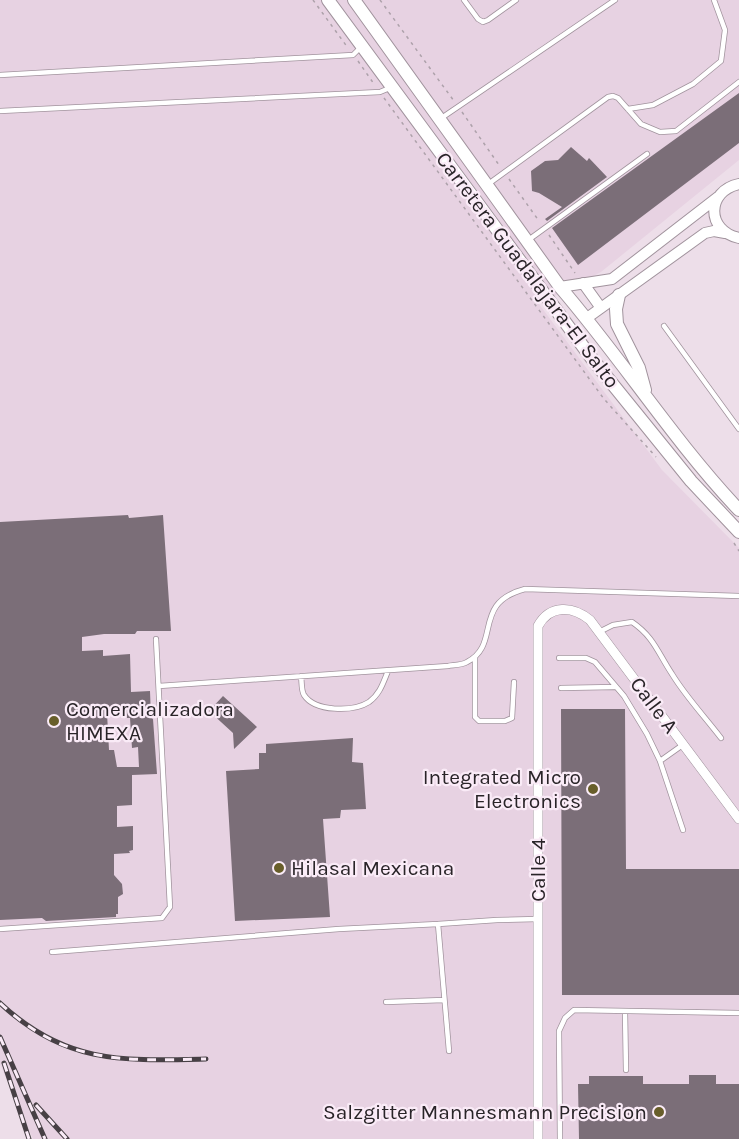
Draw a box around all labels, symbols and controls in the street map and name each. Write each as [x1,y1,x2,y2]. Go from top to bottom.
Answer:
street label: Carretera Guadalajara-El Salto [431,147,625,393]
street label: Calle A [625,672,683,738]
place label: Comercializadora HIMEXA [66,697,234,745]
marker: Comercializadora HIMEXA [47,714,61,728]
place label: Integrated Micro Electronics [423,765,581,813]
marker: Integrated Micro Electronics [586,782,600,796]
street label: Calle 4 [526,838,550,902]
place label: Hilasal Mexicana [291,856,454,880]
marker: Hilasal Mexicana [272,861,286,875]
place label: Salzgitter Mannesmann Precision [323,1100,647,1124]
marker: Salzgitter Mannesmann Precision [652,1105,666,1119]

